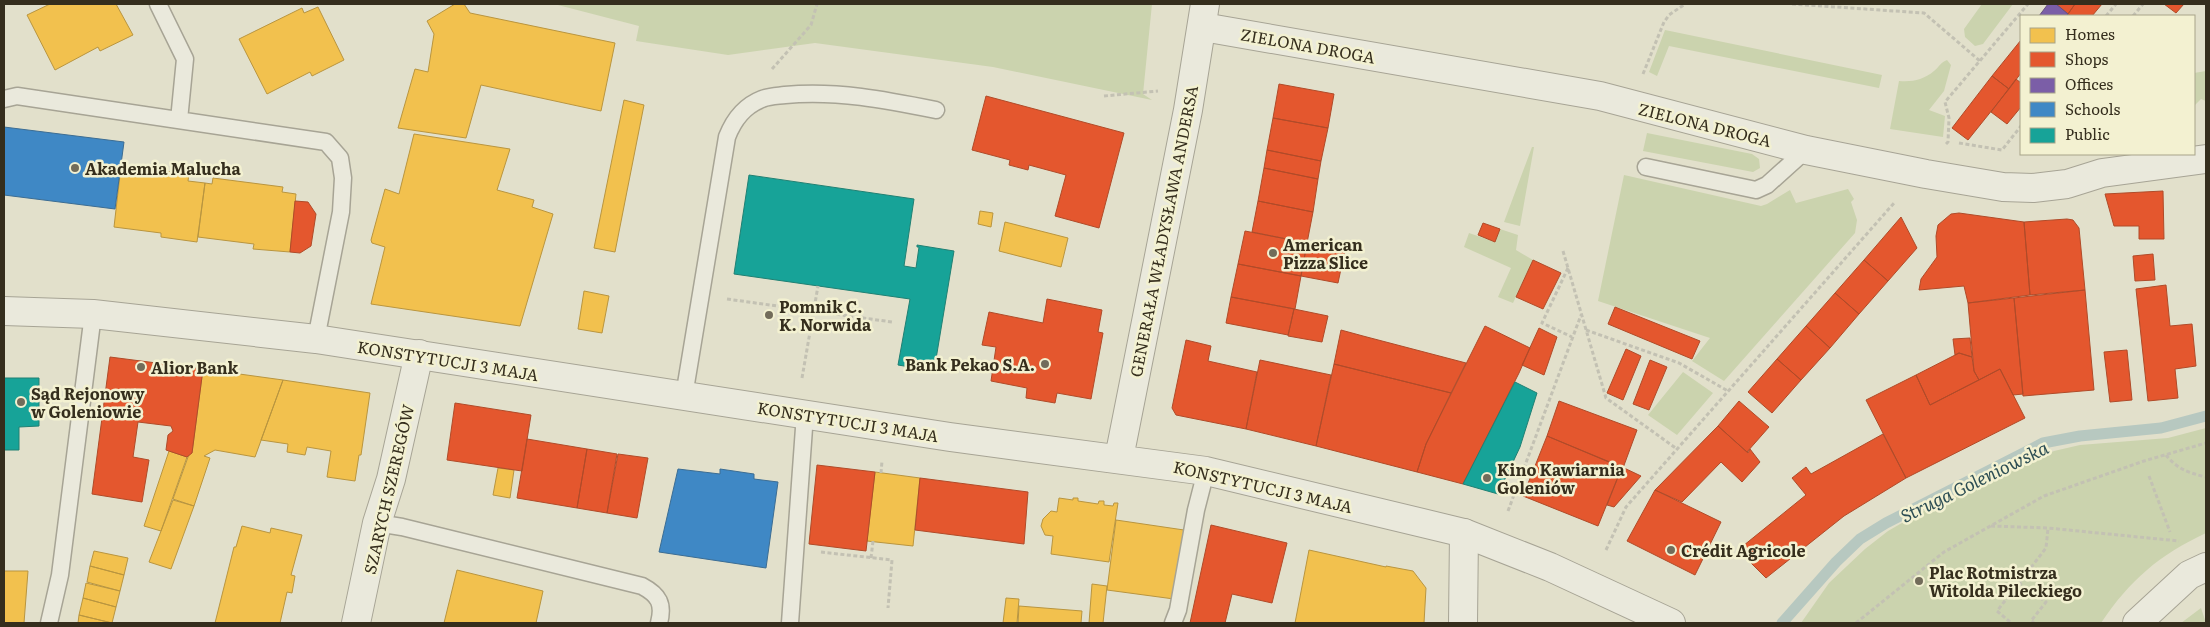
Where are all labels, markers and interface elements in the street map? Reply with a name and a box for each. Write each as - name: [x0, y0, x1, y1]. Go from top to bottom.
- legend: [2020, 15, 2195, 155]
- street label: ZIELONA DROGA: [1239, 21, 1377, 69]
- text: Homes: [2065, 22, 2115, 45]
- text: Shops: [2065, 47, 2108, 70]
- text: Offices: [2065, 72, 2113, 95]
- street label: GENERAŁA WŁADYSŁAWA ANDERSA: [1123, 83, 1203, 379]
- street label: ZIELONA DROGA: [1636, 96, 1774, 152]
- text: Schools: [2065, 97, 2121, 120]
- text: Public: [2065, 122, 2110, 145]
- place label: Akademia Malucha: [85, 156, 241, 180]
- marker: Akademia Malucha: [69, 162, 81, 174]
- place label: American Pizza Slice: [1283, 232, 1368, 274]
- marker: American Pizza Slice: [1267, 247, 1279, 259]
- place label: Pomnik C. K. Norwida: [779, 294, 872, 336]
- marker: Pomnik C. K. Norwida: [763, 309, 775, 321]
- street label: KONSTYTUCJI 3 MAJA: [356, 334, 541, 386]
- place label: Bank Pekao S.A.: [905, 352, 1035, 376]
- place label: Alior Bank: [151, 355, 239, 379]
- marker: Bank Pekao S.A.: [1039, 358, 1051, 370]
- marker: Alior Bank: [135, 361, 147, 373]
- place label: Sąd Rejonowy w Goleniowie: [31, 381, 145, 423]
- street label: KONSTYTUCJI 3 MAJA: [756, 395, 941, 447]
- marker: Sąd Rejonowy w Goleniowie: [15, 396, 27, 408]
- street label: SZARYCH SZEREGÓW: [357, 401, 419, 576]
- water label: Struga Goleniowska: [1895, 433, 2053, 529]
- street label: KONSTYTUCJI 3 MAJA: [1171, 454, 1355, 518]
- place label: Kino Kawiarnia Goleniów: [1497, 457, 1625, 499]
- marker: Kino Kawiarnia Goleniów: [1481, 472, 1493, 484]
- place label: Crédit Agricole: [1681, 538, 1806, 562]
- marker: Crédit Agricole: [1665, 544, 1677, 556]
- place label: Plac Rotmistrza Witolda Pileckiego: [1929, 560, 2082, 602]
- marker: Plac Rotmistrza Witolda Pileckiego: [1913, 575, 1925, 587]

